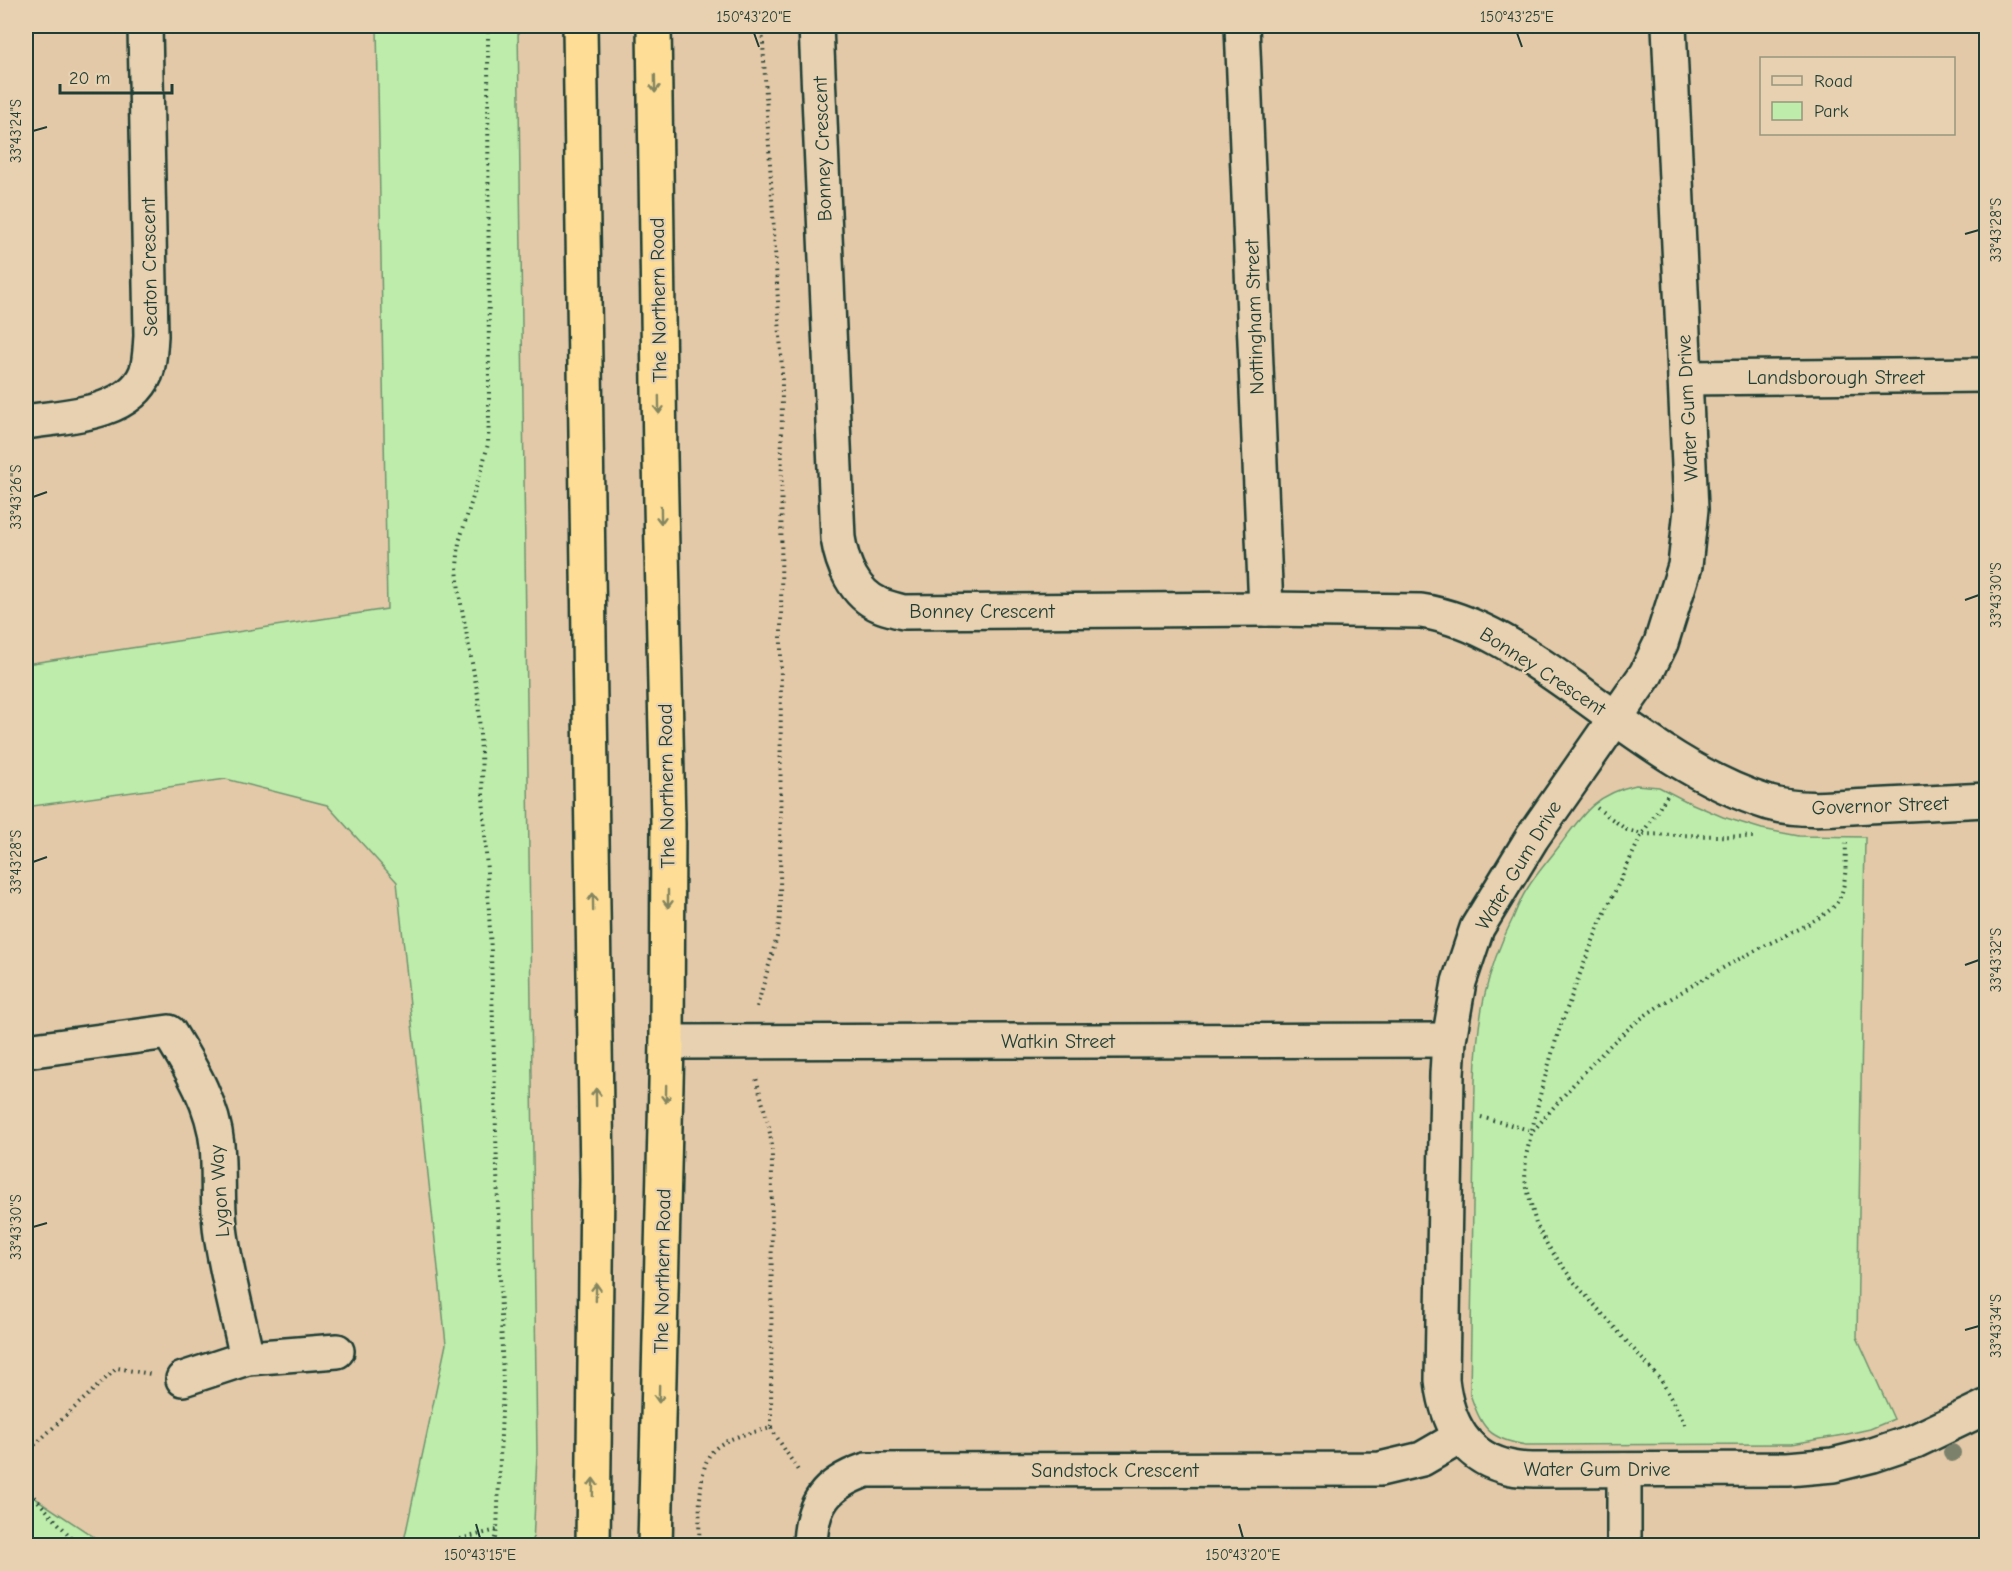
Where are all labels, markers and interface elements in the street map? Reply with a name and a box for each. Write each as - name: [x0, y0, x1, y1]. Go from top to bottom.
- text: 150°43'20"E: [717, 8, 791, 26]
- text: 150°43'25"E: [1480, 8, 1554, 26]
- scale bar: [60, 57, 172, 95]
- legend: [1760, 57, 1955, 135]
- text: 20 m: [69, 68, 110, 89]
- text: Road: [1814, 71, 1853, 92]
- one-way arrow: [649, 73, 661, 93]
- street label: Bonney Crescent: [808, 75, 837, 222]
- text: 33°43'24"S: [7, 99, 25, 163]
- text: Park: [1814, 101, 1849, 122]
- street label: Seaton Crescent: [137, 196, 162, 337]
- text: 33°43'28"S: [1987, 198, 2005, 262]
- street label: The Northern Road: [646, 217, 671, 383]
- street label: Nottingham Street: [1240, 238, 1269, 395]
- street label: Water Gum Drive: [1672, 334, 1703, 482]
- street label: Landsborough Street: [1747, 366, 1926, 389]
- one-way arrow: [653, 394, 665, 414]
- text: 33°43'26"S: [7, 464, 25, 530]
- one-way arrow: [655, 505, 667, 525]
- text: 33°43'30"S: [1987, 562, 2005, 628]
- street label: Bonney Crescent: [909, 600, 1056, 623]
- street label: Bonney Crescent: [1476, 622, 1611, 721]
- street label: The Northern Road: [654, 703, 679, 869]
- street label: Governor Street: [1811, 792, 1950, 819]
- street label: Water Gum Drive: [1471, 796, 1566, 934]
- text: 33°43'28"S: [7, 830, 25, 894]
- one-way arrow: [662, 889, 674, 909]
- one-way arrow: [587, 893, 599, 913]
- text: 33°43'32"S: [1987, 928, 2005, 992]
- street label: Watkin Street: [1001, 1030, 1116, 1053]
- one-way arrow: [660, 1084, 672, 1104]
- one-way arrow: [590, 1088, 602, 1108]
- street label: Lygon Way: [205, 1144, 234, 1238]
- street label: The Northern Road: [650, 1188, 675, 1354]
- text: 33°43'30"S: [7, 1194, 25, 1260]
- one-way arrow: [590, 1283, 602, 1303]
- text: 33°43'34"S: [1987, 1294, 2005, 1358]
- one-way arrow: [653, 1384, 664, 1404]
- street label: Water Gum Drive: [1524, 1458, 1670, 1481]
- street label: Sandstock Crescent: [1031, 1459, 1200, 1482]
- one-way arrow: [588, 1478, 599, 1498]
- text: 150°43'15"E: [444, 1546, 516, 1564]
- text: 150°43'20"E: [1206, 1546, 1280, 1564]

